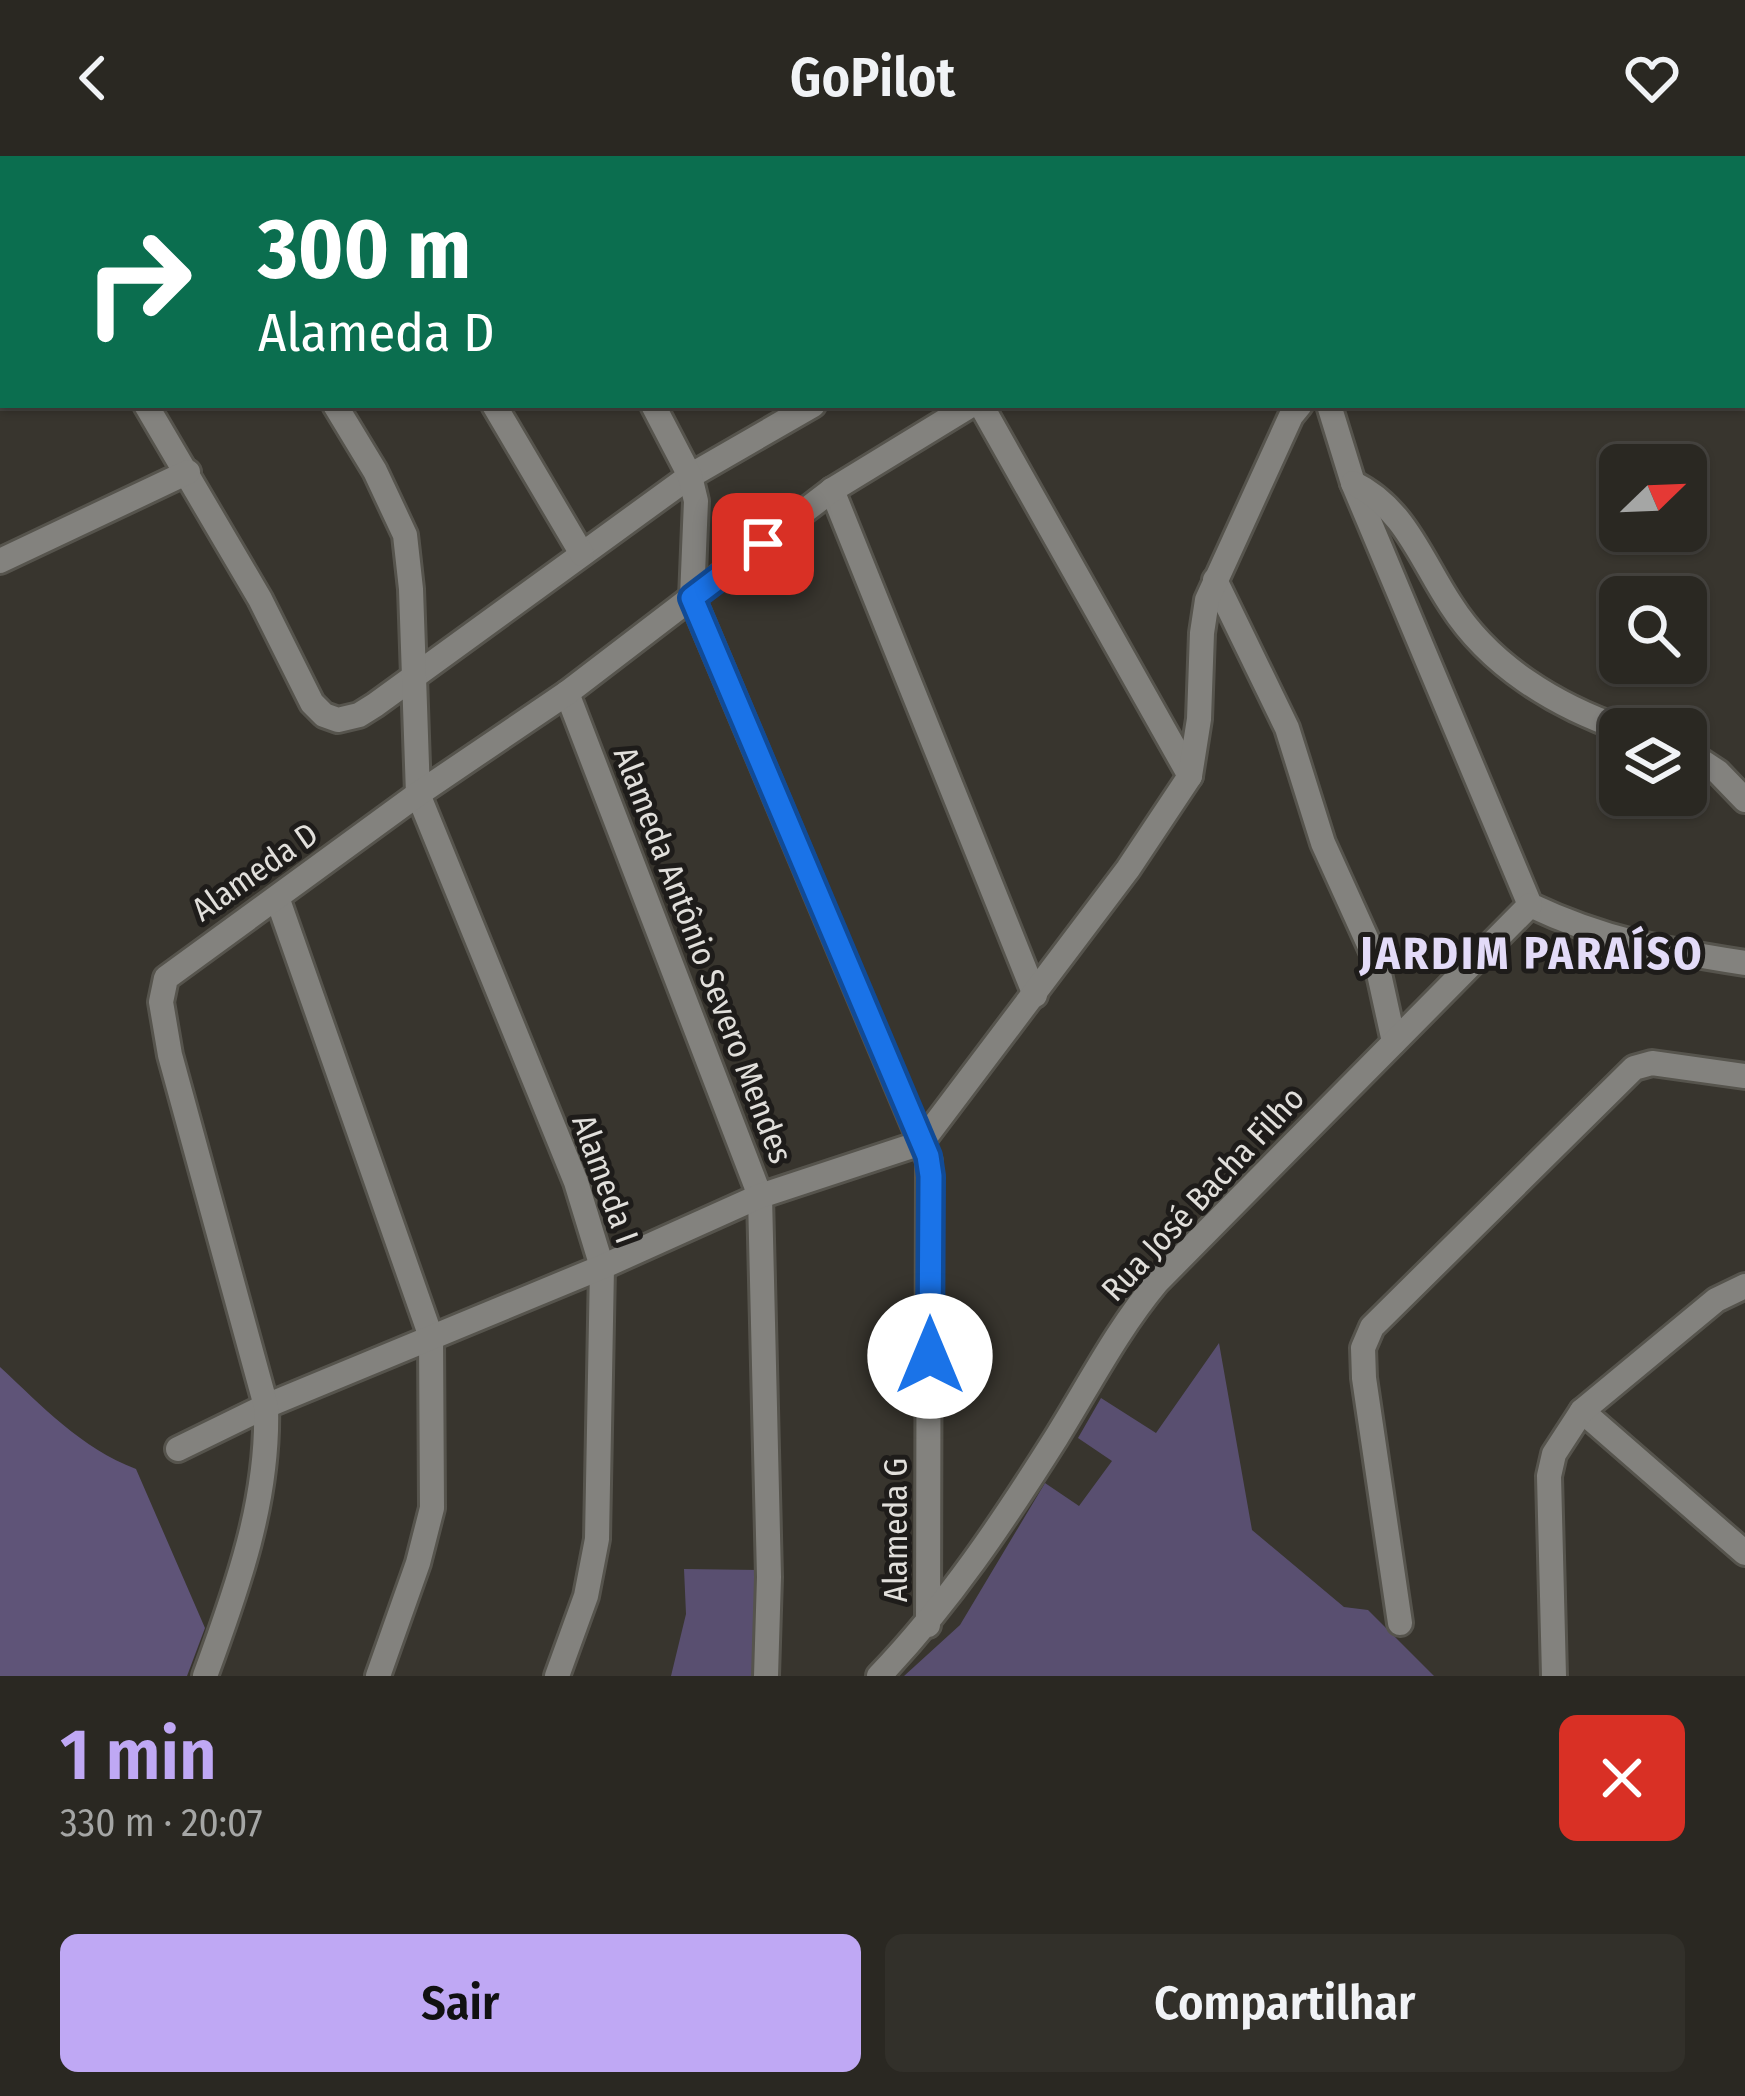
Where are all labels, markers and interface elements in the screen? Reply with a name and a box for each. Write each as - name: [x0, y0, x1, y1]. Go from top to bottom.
- icon: back: [60, 45, 126, 111]
- icon: heart: [1619, 45, 1685, 111]
- text: GoPilot: [790, 46, 955, 110]
- text: 300 m: [258, 199, 471, 300]
- icon: right: [60, 204, 216, 360]
- text: Alameda D: [258, 301, 495, 365]
- north arrow: [1599, 444, 1707, 552]
- map controls: [1599, 444, 1707, 816]
- pin: [712, 493, 814, 595]
- icon: arrive: [730, 511, 796, 577]
- button: search: [1599, 576, 1707, 684]
- button: layers: [1599, 708, 1707, 816]
- street label: Alameda Antônio Severo Mendes: [605, 741, 801, 1169]
- street label: Alameda D: [184, 814, 326, 930]
- district label: JARDIM PARAÍSO: [1358, 925, 1705, 981]
- street label: Rua José Bacha Filho: [1093, 1079, 1313, 1309]
- street label: Alameda I: [563, 1109, 647, 1249]
- position arrow: [867, 1293, 993, 1419]
- street label: Alameda G: [876, 1458, 916, 1602]
- text: 1 min: [60, 1712, 217, 1798]
- button: close: [1559, 1715, 1685, 1841]
- text: 330 m · 20:07: [60, 1800, 262, 1846]
- button: Sair: [60, 1934, 861, 2072]
- button: Compartilhar: [885, 1934, 1685, 2072]

